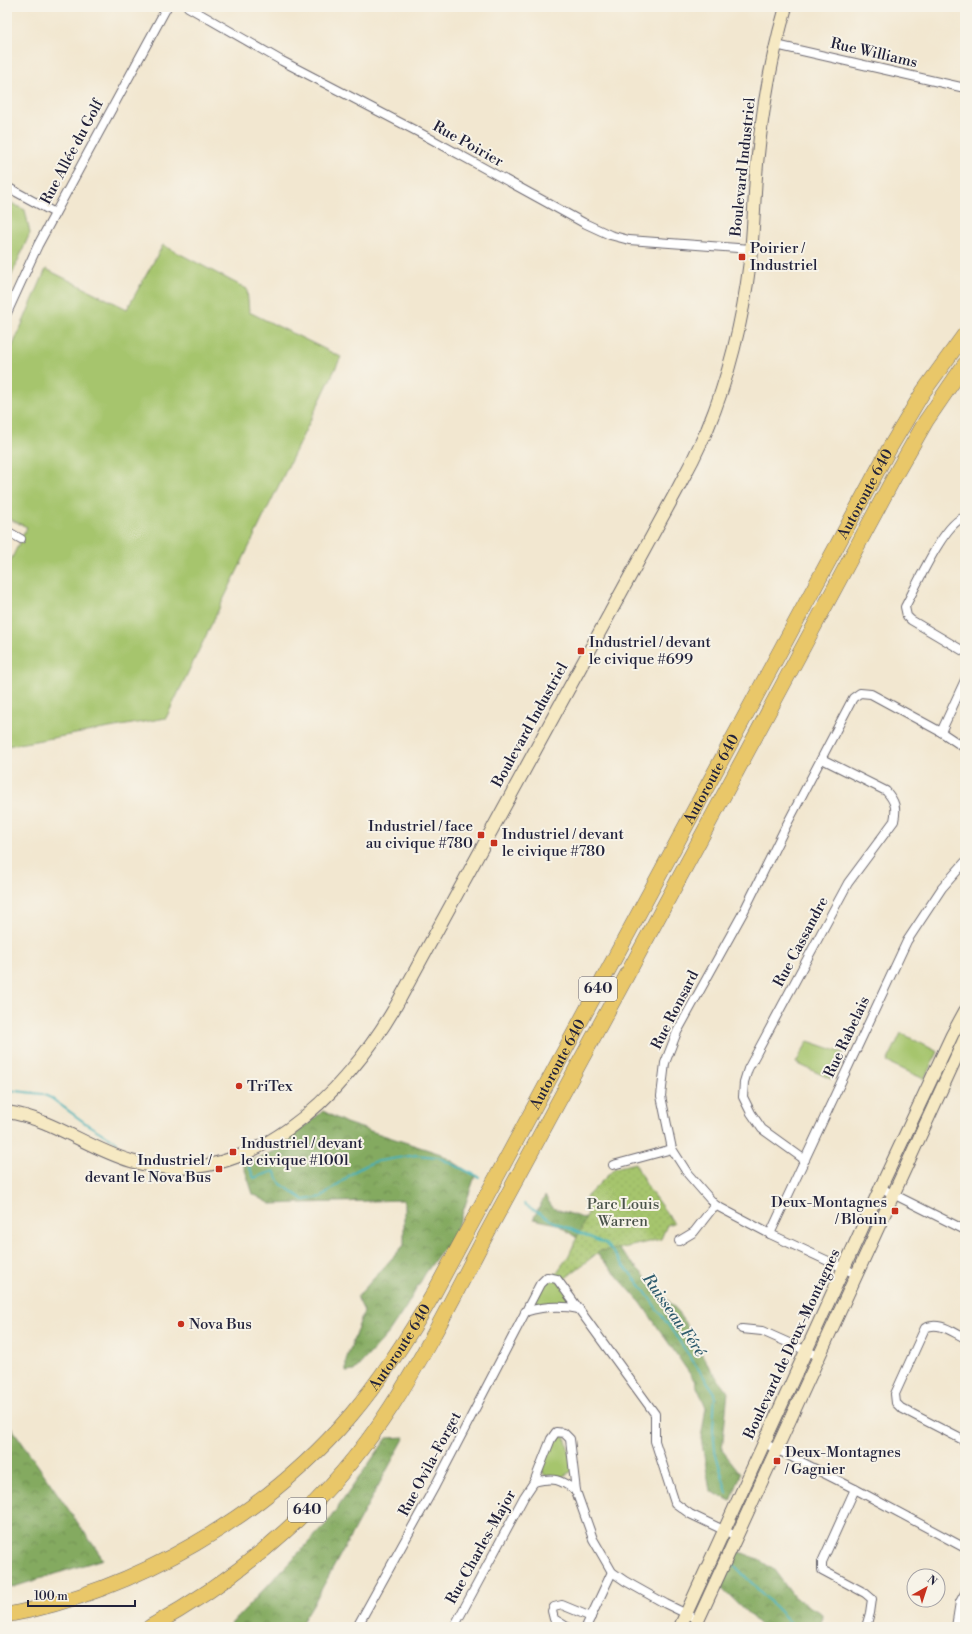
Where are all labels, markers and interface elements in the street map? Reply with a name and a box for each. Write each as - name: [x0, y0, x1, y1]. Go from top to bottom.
- street label: Rue Williams: [829, 34, 919, 72]
- street label: Rue Allée du Golf: [36, 96, 108, 208]
- street label: Boulevard Industriel: [726, 96, 760, 239]
- street label: Rue Poirier: [429, 117, 507, 171]
- place label: Poirier / Industriel: [750, 239, 818, 275]
- marker: Poirier / Industriel: [737, 252, 747, 262]
- street label: Autoroute 640: [832, 445, 897, 543]
- place label: Industriel / devant le civique #699: [589, 633, 711, 669]
- marker: Industriel / devant le civique #699: [576, 646, 586, 656]
- street label: Boulevard Industriel: [487, 659, 572, 792]
- street label: Autoroute 640: [679, 730, 743, 828]
- place label: Industriel / face au civique #780: [366, 817, 473, 853]
- place label: Industriel / devant le civique #780: [502, 825, 624, 861]
- marker: Industriel / face au civique #780: [476, 830, 486, 840]
- marker: Industriel / devant le civique #780: [489, 838, 499, 848]
- street label: Rue Cassandre: [769, 894, 833, 990]
- street label: Rue Ronsard: [647, 967, 703, 1053]
- road number: 640: [579, 977, 617, 1001]
- street label: Rue Rabelais: [820, 993, 874, 1081]
- street label: Autoroute 640: [525, 1016, 589, 1113]
- place label: TriTex: [247, 1077, 293, 1096]
- marker: TriTex: [234, 1081, 244, 1091]
- place label: Industriel / devant le civique #1001: [241, 1134, 363, 1170]
- marker: Industriel / devant le civique #1001: [228, 1147, 238, 1157]
- place label: Industriel / devant le Nova Bus: [85, 1151, 212, 1187]
- marker: Industriel / devant le Nova Bus: [214, 1164, 224, 1174]
- place label: Deux-Montagnes / Blouin: [771, 1193, 887, 1229]
- park label: Parc Louis Warren: [587, 1195, 659, 1231]
- marker: Deux-Montagnes / Blouin: [890, 1206, 900, 1216]
- street label: Boulevard de Deux-Montagnes: [739, 1246, 844, 1443]
- water label: Ruisseau Féré: [637, 1269, 711, 1362]
- street label: Autoroute 640: [364, 1300, 435, 1395]
- place label: Nova Bus: [189, 1315, 252, 1334]
- marker: Nova Bus: [176, 1319, 186, 1329]
- street label: Rue Ovila-Forget: [394, 1408, 466, 1520]
- place label: Deux-Montagnes / Gagnier: [784, 1443, 901, 1479]
- marker: Deux-Montagnes / Gagnier: [772, 1456, 782, 1466]
- street label: Rue Charles-Major: [442, 1486, 521, 1607]
- road number: 640: [288, 1498, 326, 1522]
- north arrow: [906, 1568, 946, 1608]
- text: N: [924, 1573, 940, 1589]
- scale bar: [28, 1582, 135, 1608]
- text: 100 m: [34, 1589, 68, 1604]

